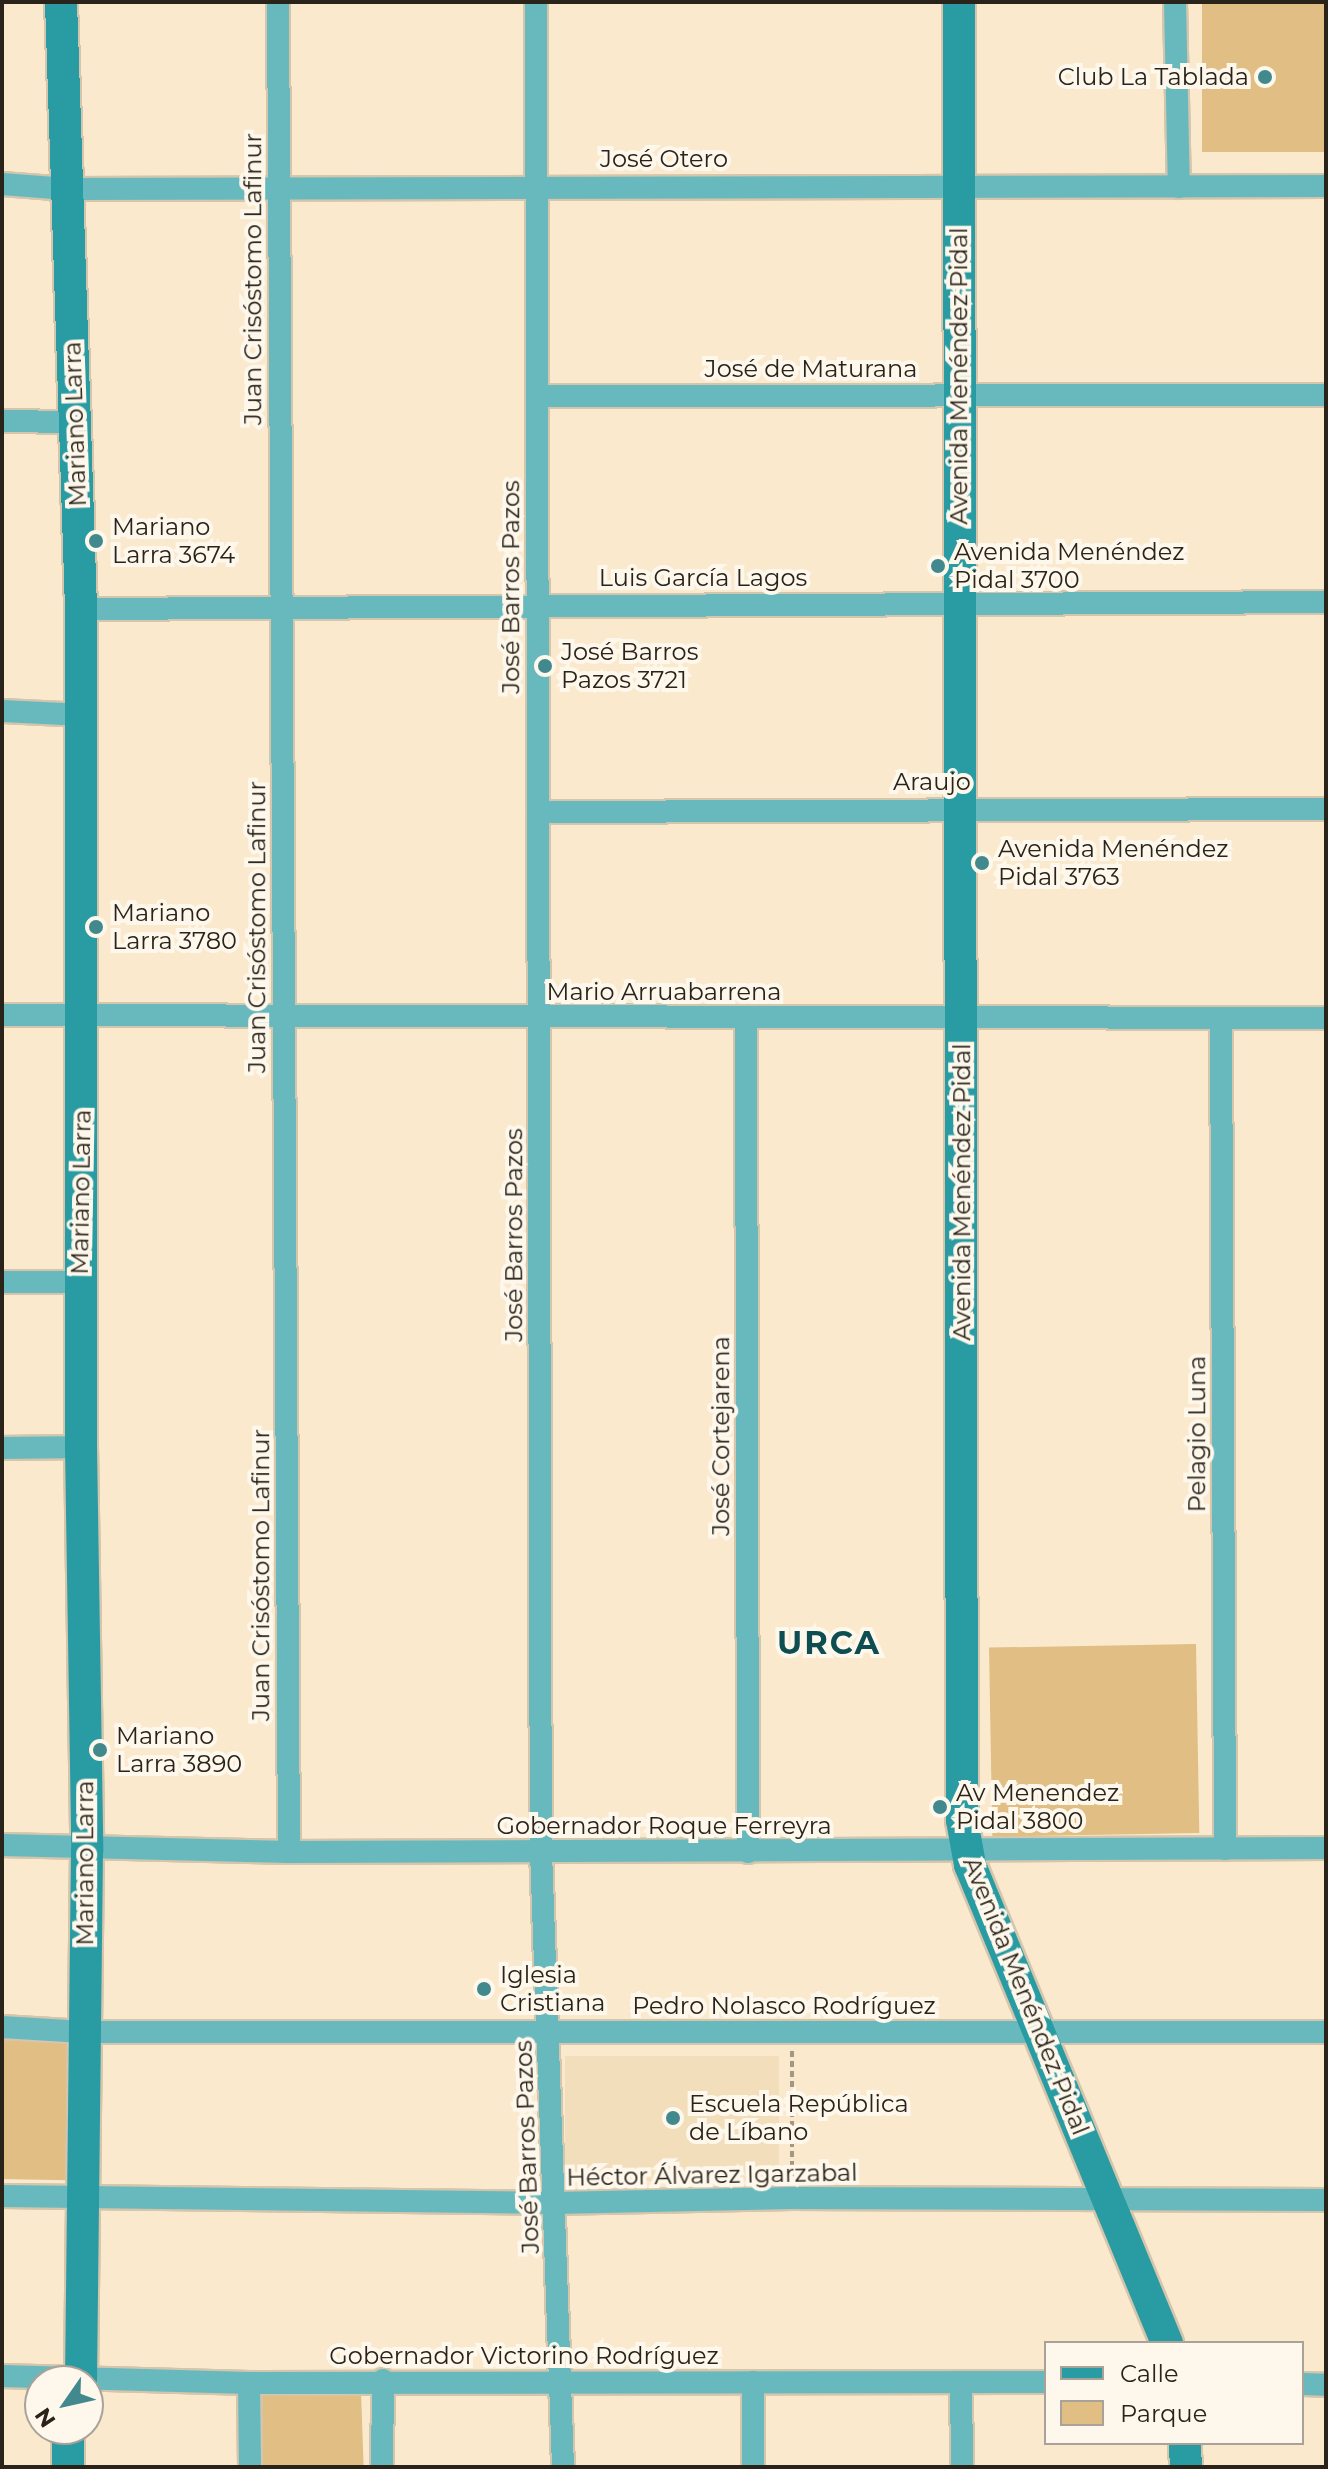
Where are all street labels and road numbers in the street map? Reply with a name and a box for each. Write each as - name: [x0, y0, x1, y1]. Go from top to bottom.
- street label: Juan Crisóstomo Lafinur: [239, 133, 267, 425]
- street label: José Otero: [600, 145, 728, 173]
- street label: Avenida Menéndez Pidal: [945, 227, 973, 525]
- street label: Mariano Larra: [58, 341, 92, 507]
- street label: José de Maturana: [705, 355, 917, 383]
- street label: José Barros Pazos: [497, 480, 525, 694]
- street label: Luis García Lagos: [599, 564, 807, 592]
- street label: Araujo: [893, 768, 971, 796]
- street label: Juan Crisóstomo Lafinur: [243, 781, 271, 1073]
- street label: Mario Arruabarrena: [547, 978, 781, 1006]
- street label: Avenida Menéndez Pidal: [948, 1043, 976, 1341]
- street label: Mariano Larra: [65, 1109, 97, 1275]
- street label: José Barros Pazos: [500, 1128, 528, 1342]
- street label: José Cortejarena: [707, 1336, 735, 1536]
- street label: Pelagio Luna: [1183, 1356, 1211, 1512]
- street label: Juan Crisóstomo Lafinur: [247, 1429, 275, 1721]
- street label: Mariano Larra: [71, 1780, 99, 1946]
- street label: Gobernador Roque Ferreyra: [496, 1812, 832, 1840]
- street label: Avenida Menéndez Pidal: [957, 1853, 1095, 2139]
- street label: Pedro Nolasco Rodríguez: [632, 1992, 936, 2020]
- street label: José Barros Pazos: [509, 2040, 545, 2254]
- street label: Héctor Álvarez Igarzabal: [566, 2158, 858, 2192]
- street label: Gobernador Victorino Rodríguez: [329, 2342, 719, 2370]

